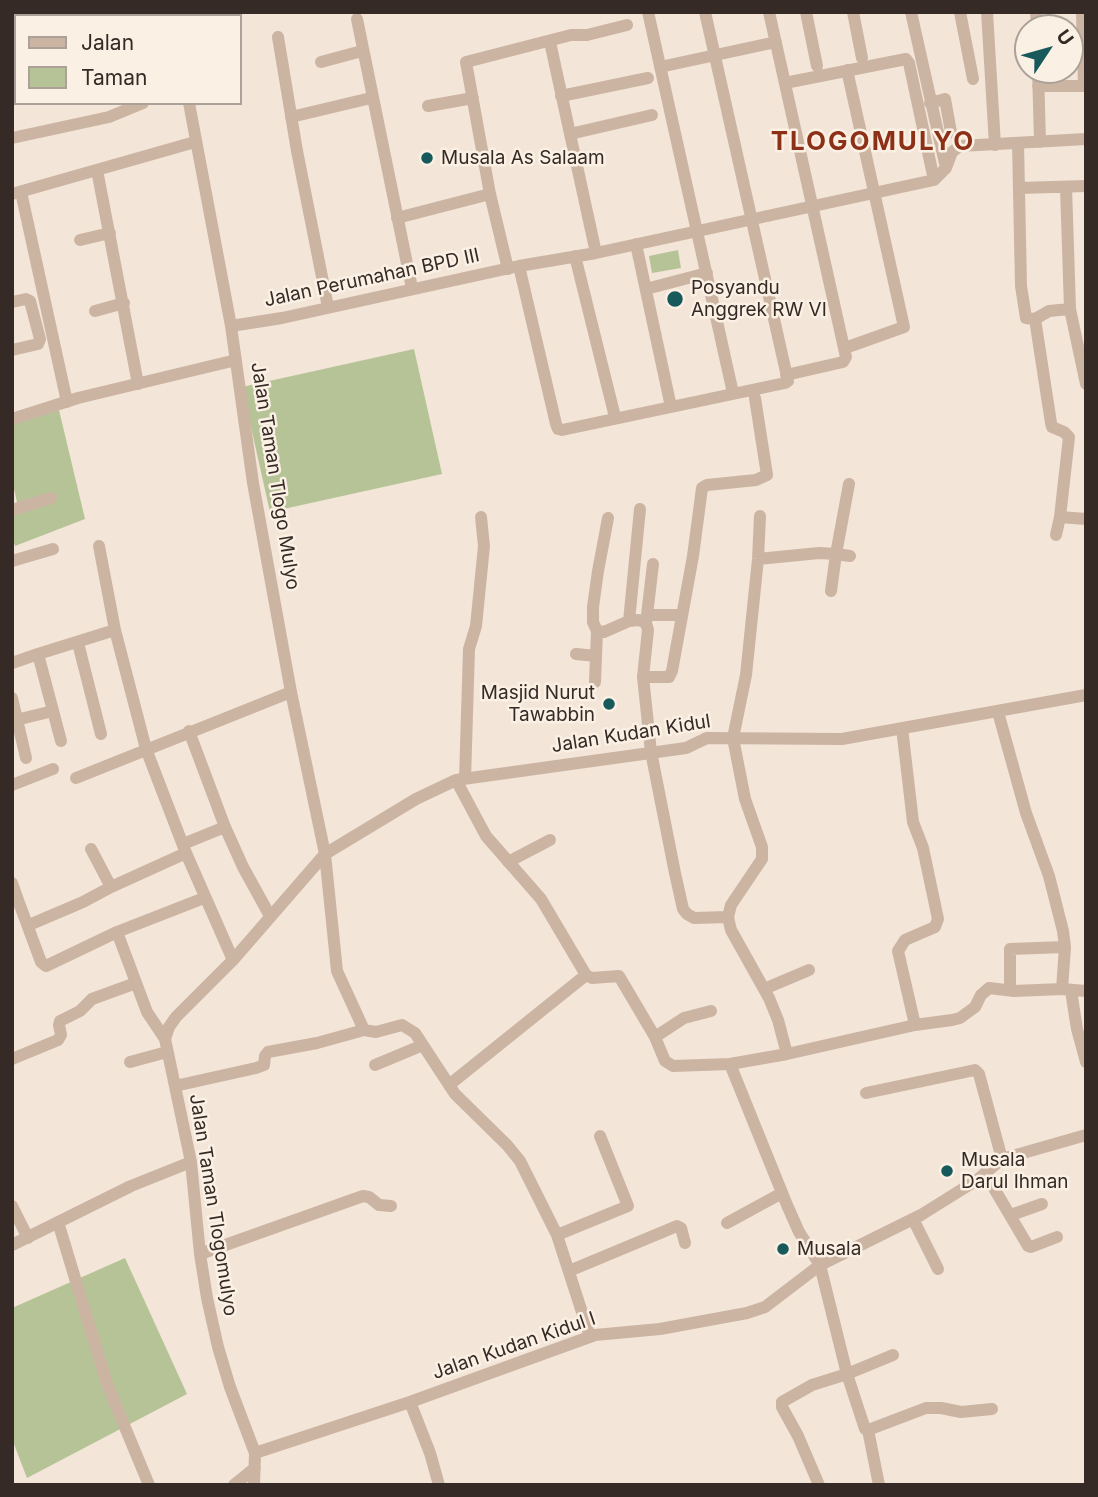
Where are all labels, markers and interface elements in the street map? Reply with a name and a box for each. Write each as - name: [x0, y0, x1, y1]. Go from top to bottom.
- legend: [14, 14, 242, 105]
- north arrow: [1014, 14, 1084, 84]
- text: U: [1051, 25, 1078, 50]
- text: Jalan: [81, 30, 134, 55]
- text: Taman: [81, 65, 147, 90]
- district label: TLOGOMULYO: [772, 126, 974, 158]
- place label: Musala As Salaam: [441, 147, 605, 169]
- marker: Musala As Salaam: [419, 150, 435, 166]
- street label: Jalan Perumahan BPD III: [262, 244, 482, 312]
- place label: Posyandu Anggrek RW VI: [691, 277, 827, 321]
- marker: Posyandu Anggrek RW VI: [665, 289, 685, 309]
- street label: Jalan Taman Tlogo Mulyo: [246, 361, 304, 591]
- place label: Masjid Nurut Tawabbin: [481, 682, 595, 726]
- marker: Masjid Nurut Tawabbin: [601, 696, 617, 712]
- street label: Jalan Kudan Kidul: [550, 710, 712, 758]
- street label: Jalan Taman Tlogomulyo: [184, 1092, 242, 1318]
- place label: Musala Darul Ihman: [961, 1149, 1069, 1193]
- marker: Musala Darul Ihman: [939, 1163, 955, 1179]
- place label: Musala: [797, 1238, 861, 1260]
- marker: Musala: [775, 1241, 791, 1257]
- street label: Jalan Kudan Kidul I: [429, 1307, 599, 1385]

